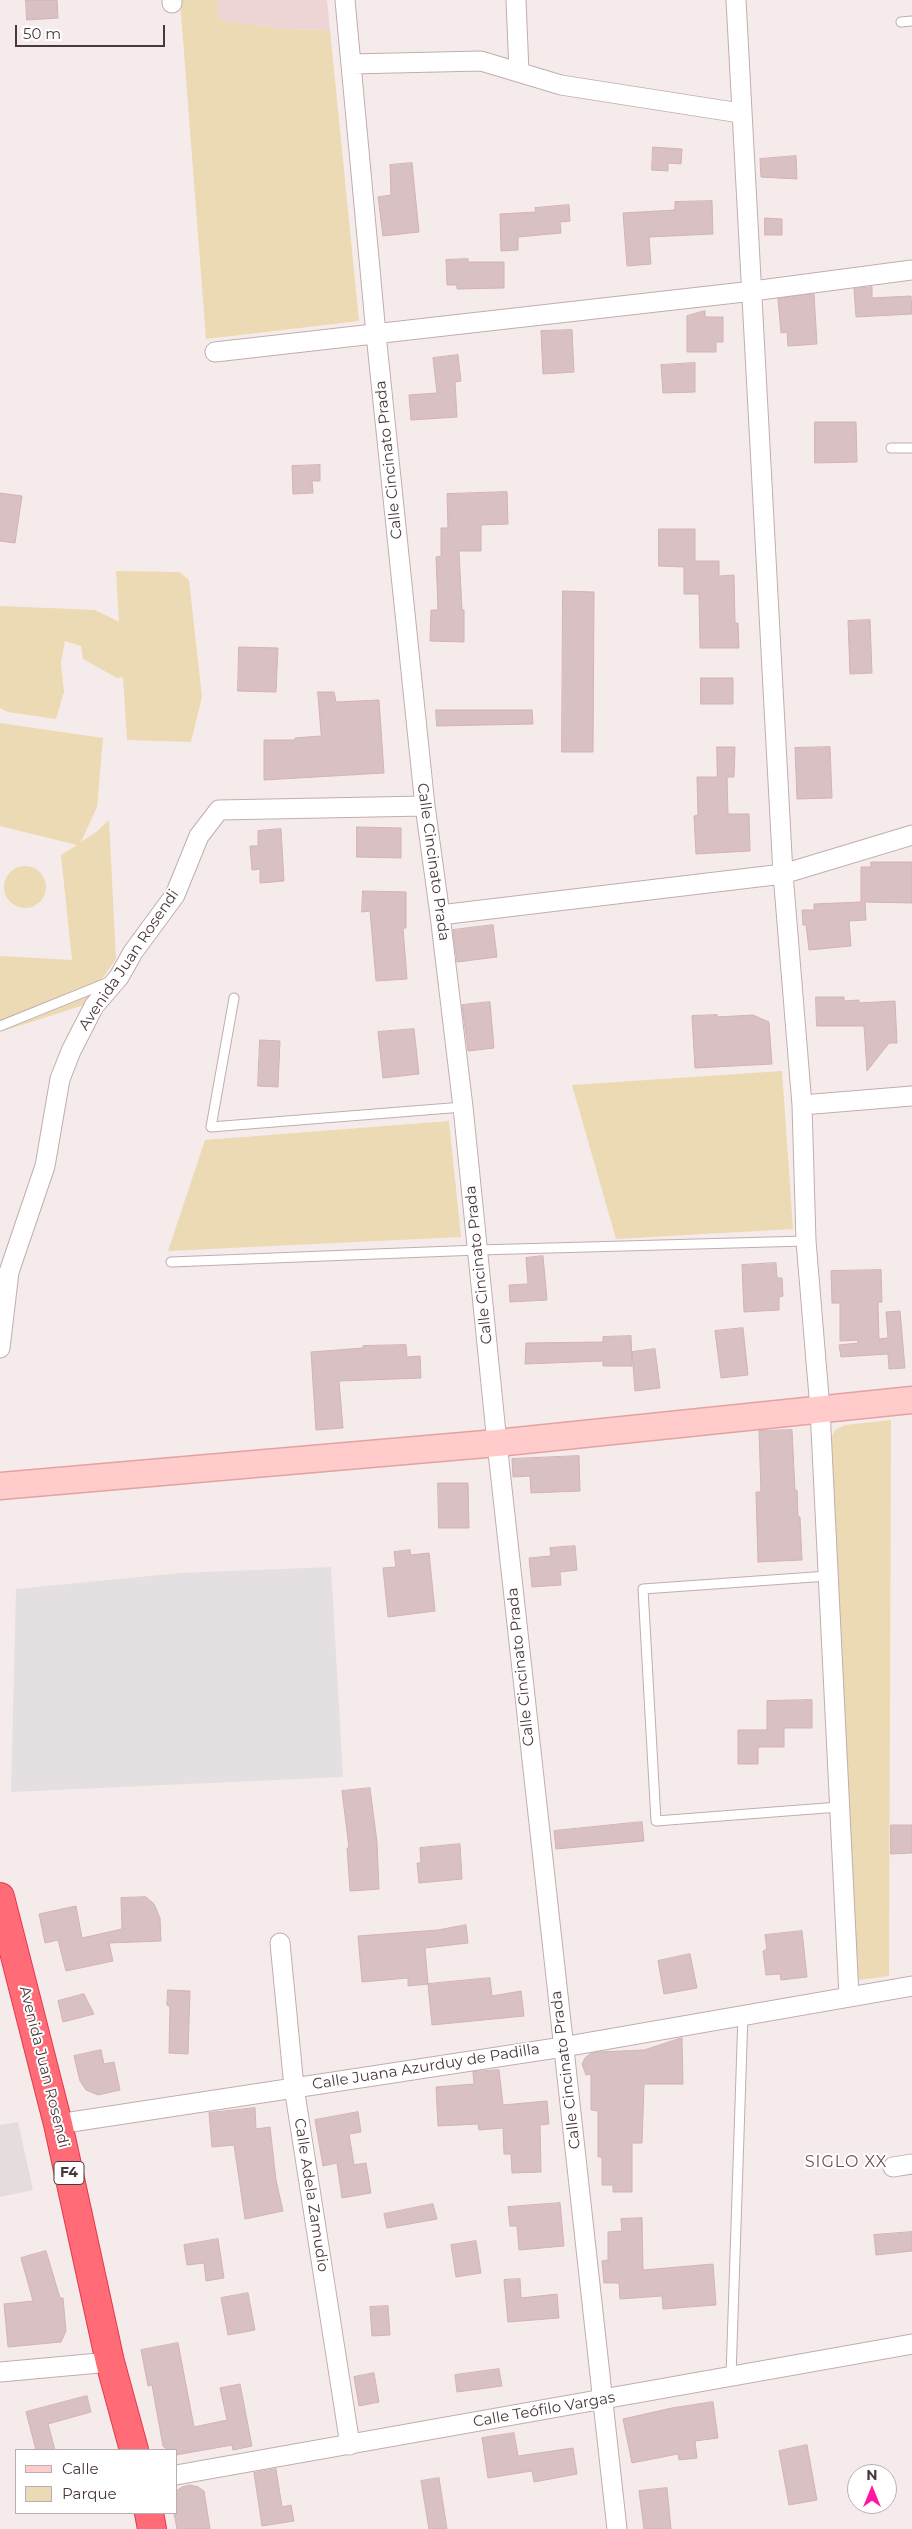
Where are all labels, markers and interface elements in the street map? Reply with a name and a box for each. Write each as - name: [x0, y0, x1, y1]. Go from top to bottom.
- scale bar: [18, 15, 168, 47]
- text: 50 m: [23, 24, 61, 43]
- street label: Calle Cincinato Prada: [372, 380, 406, 540]
- street label: Calle Cincinato Prada: [413, 782, 453, 942]
- street label: Avenida Juan Rosendi: [75, 886, 183, 1034]
- street label: Calle Cincinato Prada: [462, 1185, 496, 1345]
- street label: Calle Cincinato Prada: [504, 1587, 538, 1747]
- street label: Avenida Juan Rosendi: [15, 1984, 73, 2150]
- street label: Calle Cincinato Prada: [547, 1990, 585, 2150]
- street label: Calle Juana Azurduy de Padilla: [311, 2040, 541, 2094]
- street label: Calle Adela Zamudio: [290, 2117, 332, 2273]
- district label: SIGLO XX: [804, 2152, 888, 2172]
- road number: F4: [54, 2162, 84, 2184]
- street label: Calle Teófilo Vargas: [472, 2389, 616, 2431]
- legend: [15, 2449, 178, 2514]
- text: Calle: [62, 2459, 99, 2478]
- north arrow: [847, 2464, 897, 2514]
- text: N: [866, 2466, 878, 2484]
- text: Parque: [62, 2484, 117, 2503]

